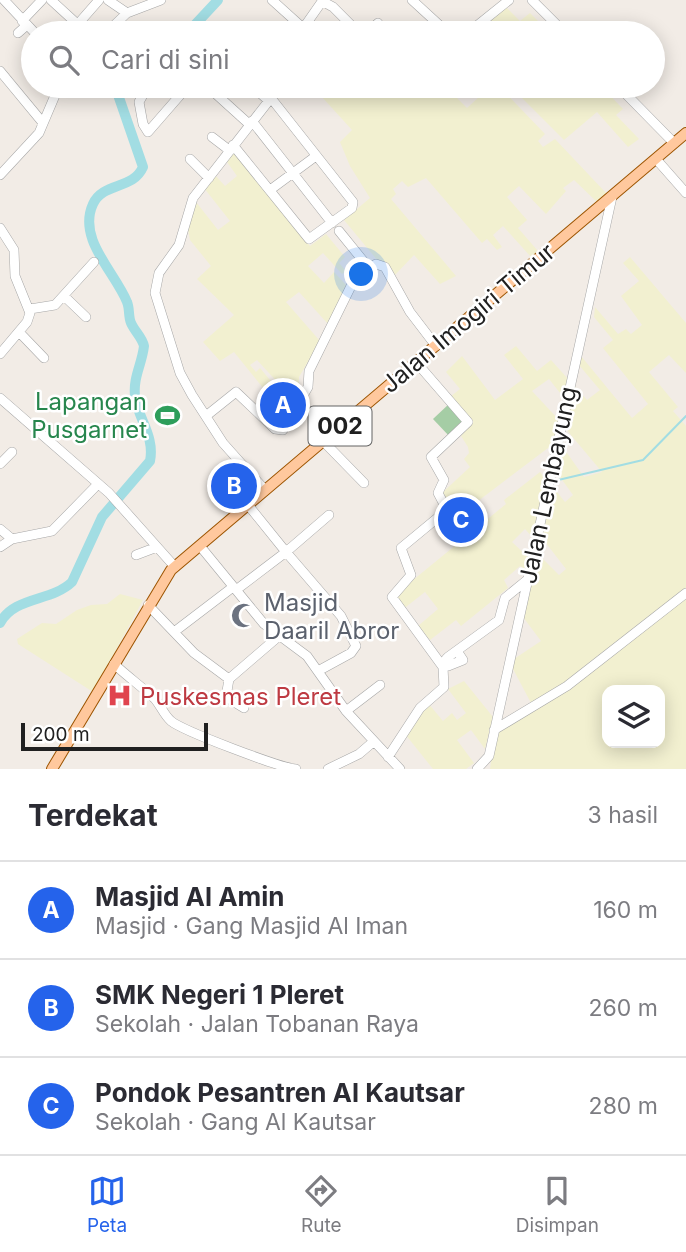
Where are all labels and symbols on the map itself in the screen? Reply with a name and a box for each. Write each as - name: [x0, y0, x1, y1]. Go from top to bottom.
- street label: Jalan Imogiri Timur: [375, 237, 561, 399]
- your location: [344, 257, 378, 291]
- pin: A: [260, 379, 306, 431]
- street label: Jalan Lembayung: [513, 384, 583, 586]
- place label: Lapangan Pusgarnet: [31, 387, 147, 444]
- sports icon: Lapangan Pusgarnet: [153, 401, 181, 429]
- road number: 002: [308, 406, 372, 446]
- pin: B: [211, 460, 257, 512]
- pin: C: [438, 494, 484, 546]
- place label: Masjid Daaril Abror: [264, 588, 399, 645]
- mosque icon: Masjid Daaril Abror: [230, 602, 258, 630]
- hospital icon: Puskesmas Pleret: [106, 682, 134, 710]
- place label: Puskesmas Pleret: [140, 682, 341, 711]
- scale bar: [21, 720, 208, 752]

